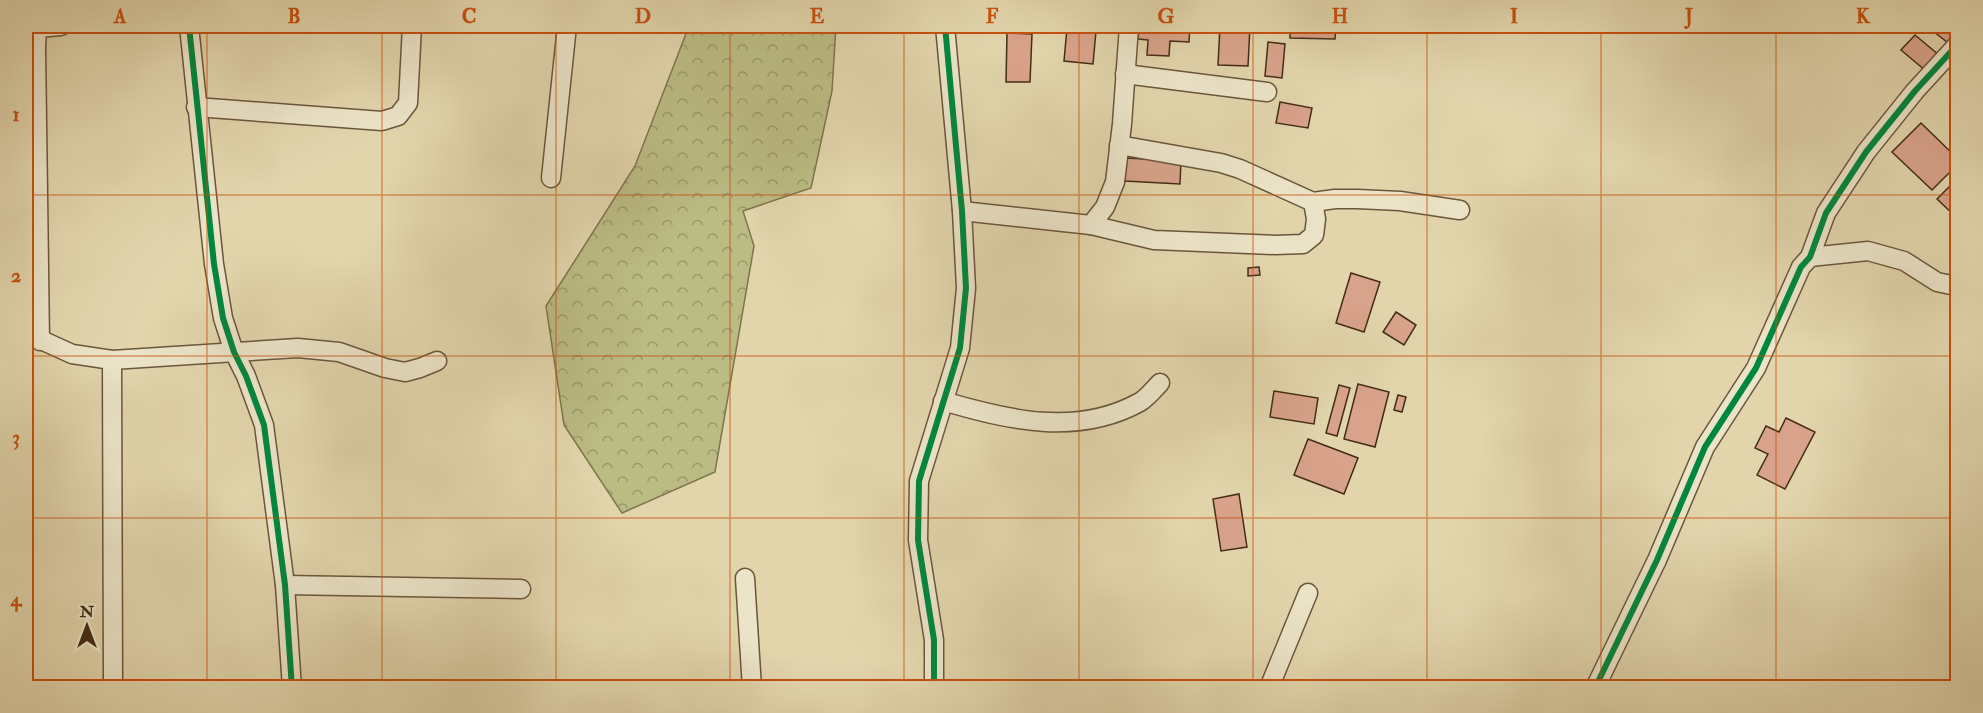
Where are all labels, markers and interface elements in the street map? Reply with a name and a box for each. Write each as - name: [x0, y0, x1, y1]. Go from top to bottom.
- text: A: [113, 4, 127, 29]
- text: B: [287, 4, 301, 29]
- text: C: [462, 4, 476, 29]
- text: D: [635, 4, 651, 29]
- text: E: [810, 4, 825, 29]
- text: F: [986, 4, 999, 29]
- text: G: [1158, 4, 1175, 29]
- text: H: [1332, 4, 1348, 29]
- text: I: [1510, 4, 1518, 29]
- text: J: [1684, 4, 1693, 29]
- text: K: [1856, 4, 1871, 29]
- text: 1: [12, 102, 20, 127]
- text: 2: [11, 263, 21, 288]
- text: 3: [12, 425, 20, 450]
- text: 4: [10, 587, 23, 612]
- north arrow: [57, 596, 117, 656]
- text: N: [79, 602, 95, 622]

